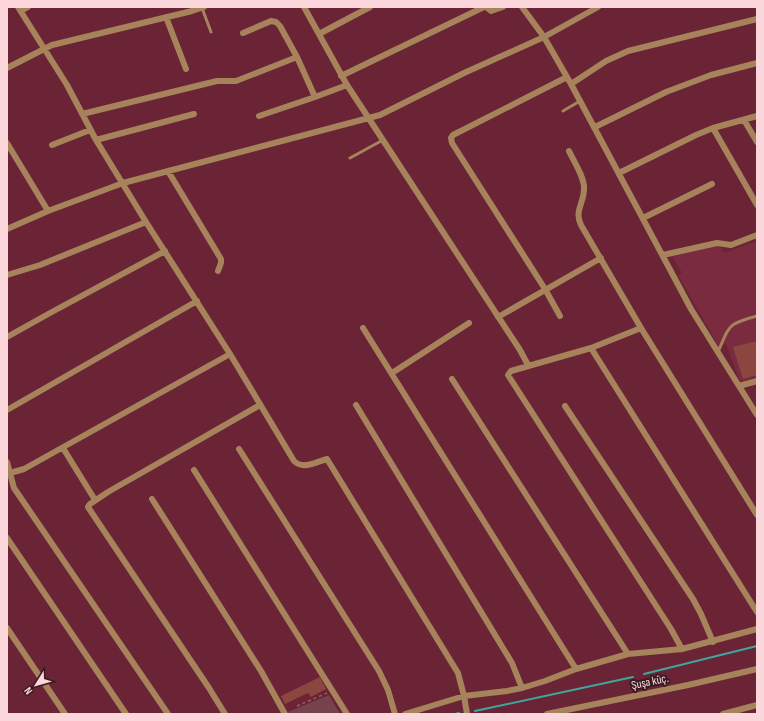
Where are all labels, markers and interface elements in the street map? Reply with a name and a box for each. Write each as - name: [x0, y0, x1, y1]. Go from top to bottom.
- north arrow: [16, 665, 56, 705]
- street label: Şuşa küç.: [630, 671, 670, 693]
- text: N: [21, 684, 35, 697]

